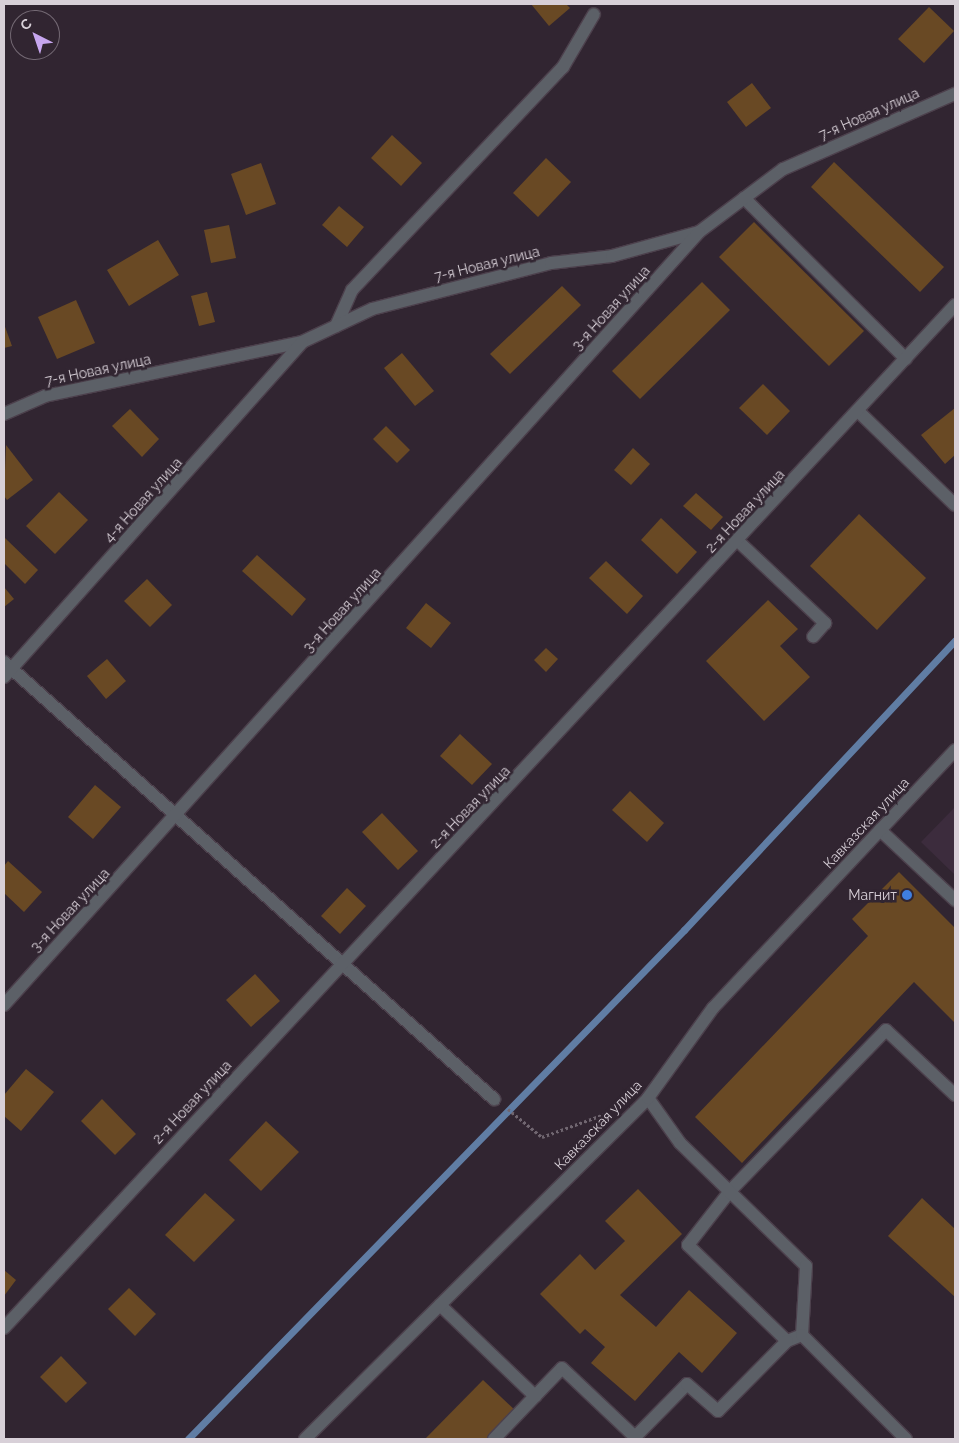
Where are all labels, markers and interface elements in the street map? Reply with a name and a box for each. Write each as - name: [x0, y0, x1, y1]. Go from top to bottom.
- north arrow: [10, 10, 60, 60]
- text: С: [17, 15, 35, 34]
- street label: 7-я Новая улица: [816, 84, 922, 144]
- street label: 7-я Новая улица: [433, 243, 541, 285]
- street label: 3-я Новая улица: [569, 262, 653, 354]
- street label: 7-я Новая улица: [43, 351, 153, 389]
- street label: 4-я Новая улица: [100, 454, 186, 546]
- street label: 2-я Новая улица: [702, 466, 788, 556]
- street label: 3-я Новая улица: [300, 564, 384, 656]
- street label: 2-я Новая улица: [426, 762, 514, 852]
- street label: Кавказская улица: [820, 774, 912, 872]
- street label: 3-я Новая улица: [27, 865, 113, 955]
- place label: Магнит: [848, 887, 897, 903]
- marker: Магнит: [901, 889, 913, 901]
- street label: 2-я Новая улица: [149, 1057, 235, 1147]
- street label: Кавказская улица: [551, 1077, 645, 1173]

